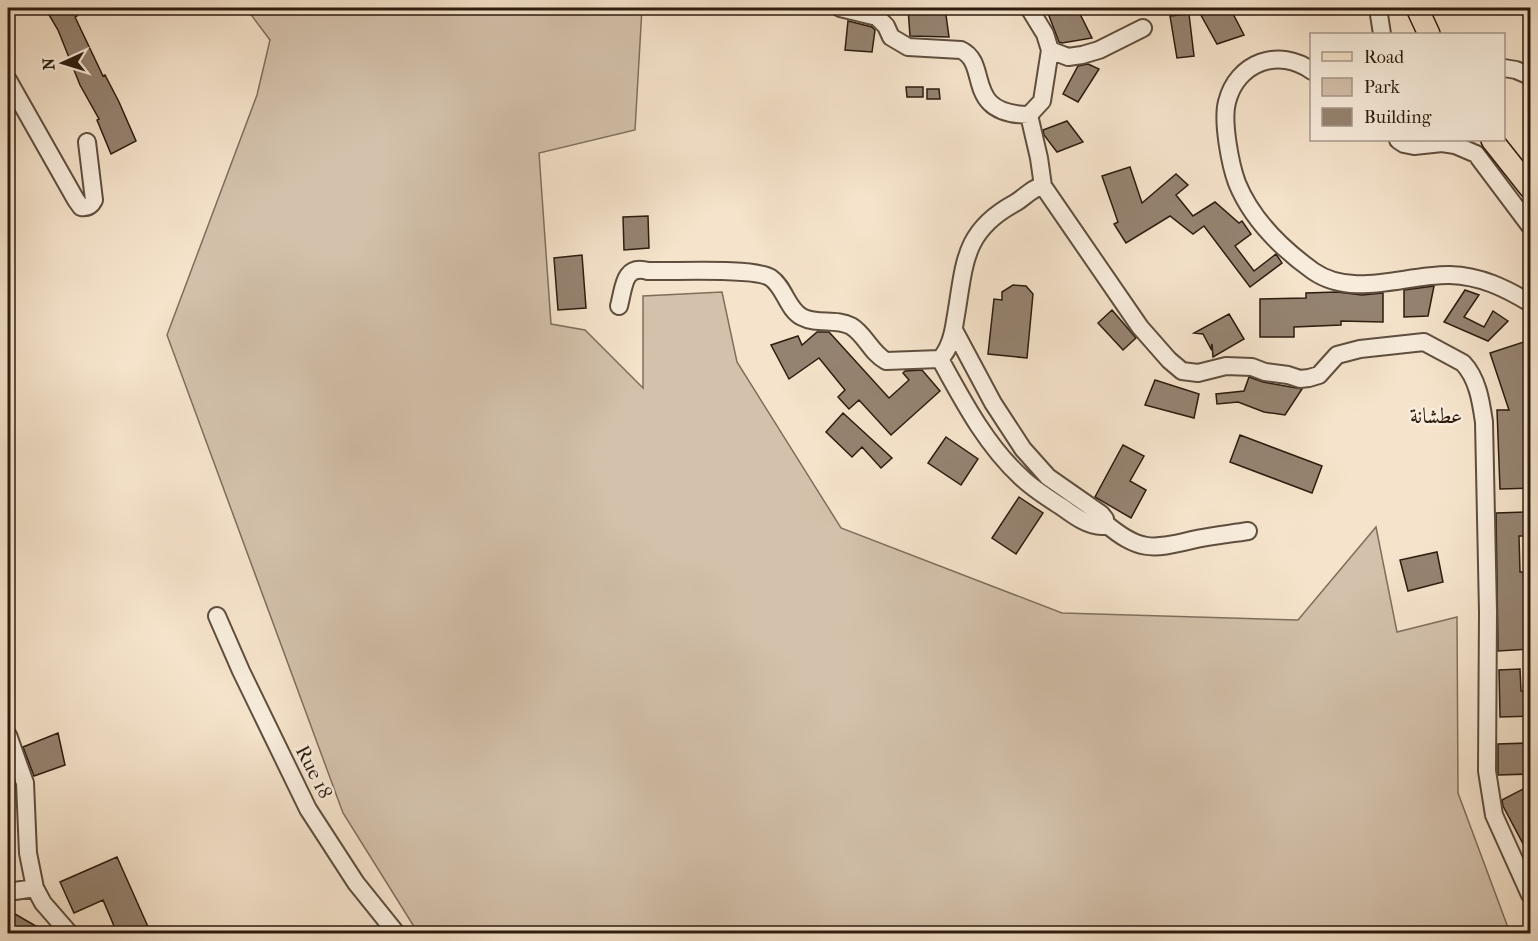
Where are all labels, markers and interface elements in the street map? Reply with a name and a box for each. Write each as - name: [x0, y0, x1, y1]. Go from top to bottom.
- north arrow: [33, 33, 93, 93]
- legend: [1310, 33, 1505, 141]
- text: Road: [1364, 47, 1404, 68]
- text: N: [39, 56, 58, 71]
- text: Park: [1364, 77, 1401, 98]
- text: Building: [1364, 107, 1432, 128]
- district label: عطشانة: [1410, 403, 1462, 429]
- street label: Rue 18: [291, 741, 337, 803]

